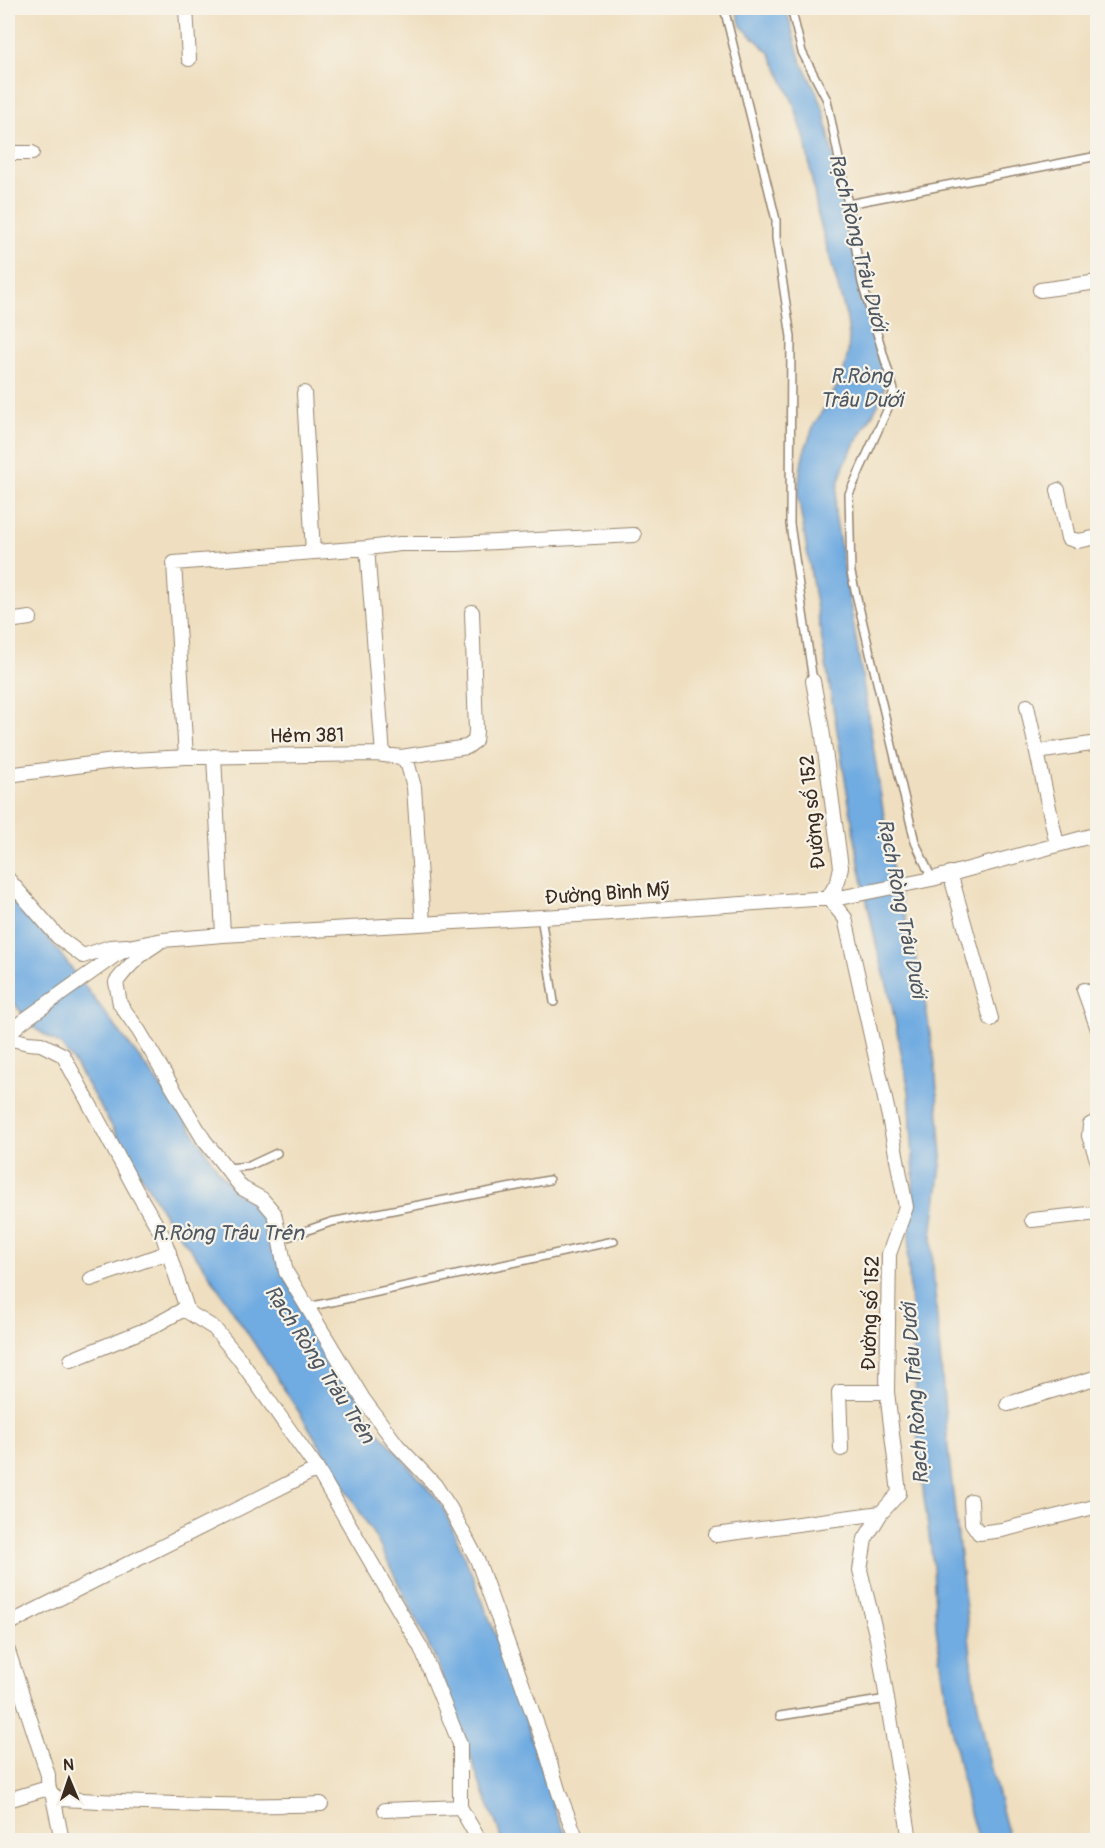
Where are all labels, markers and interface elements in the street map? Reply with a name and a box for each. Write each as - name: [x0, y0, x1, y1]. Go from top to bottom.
- water label: Rạch Ròng Trâu Dưới: [822, 151, 893, 337]
- water label: R.Ròng Trâu Dưới: [819, 363, 906, 414]
- street label: Hẻm 381: [270, 722, 344, 749]
- street label: Đường số 152: [794, 754, 831, 870]
- water label: Rạch Ròng Trâu Dưới: [871, 816, 933, 1003]
- street label: Đường Bình Mỹ: [544, 877, 671, 910]
- water label: R.Ròng Trâu Trên: [152, 1220, 305, 1247]
- street label: Đường số 152: [856, 1255, 885, 1371]
- water label: Rạch Ròng Trâu Trên: [258, 1280, 381, 1449]
- water label: Rạch Ròng Trâu Dưới: [895, 1299, 935, 1485]
- north arrow: [39, 1749, 99, 1809]
- text: N: [63, 1755, 74, 1775]

